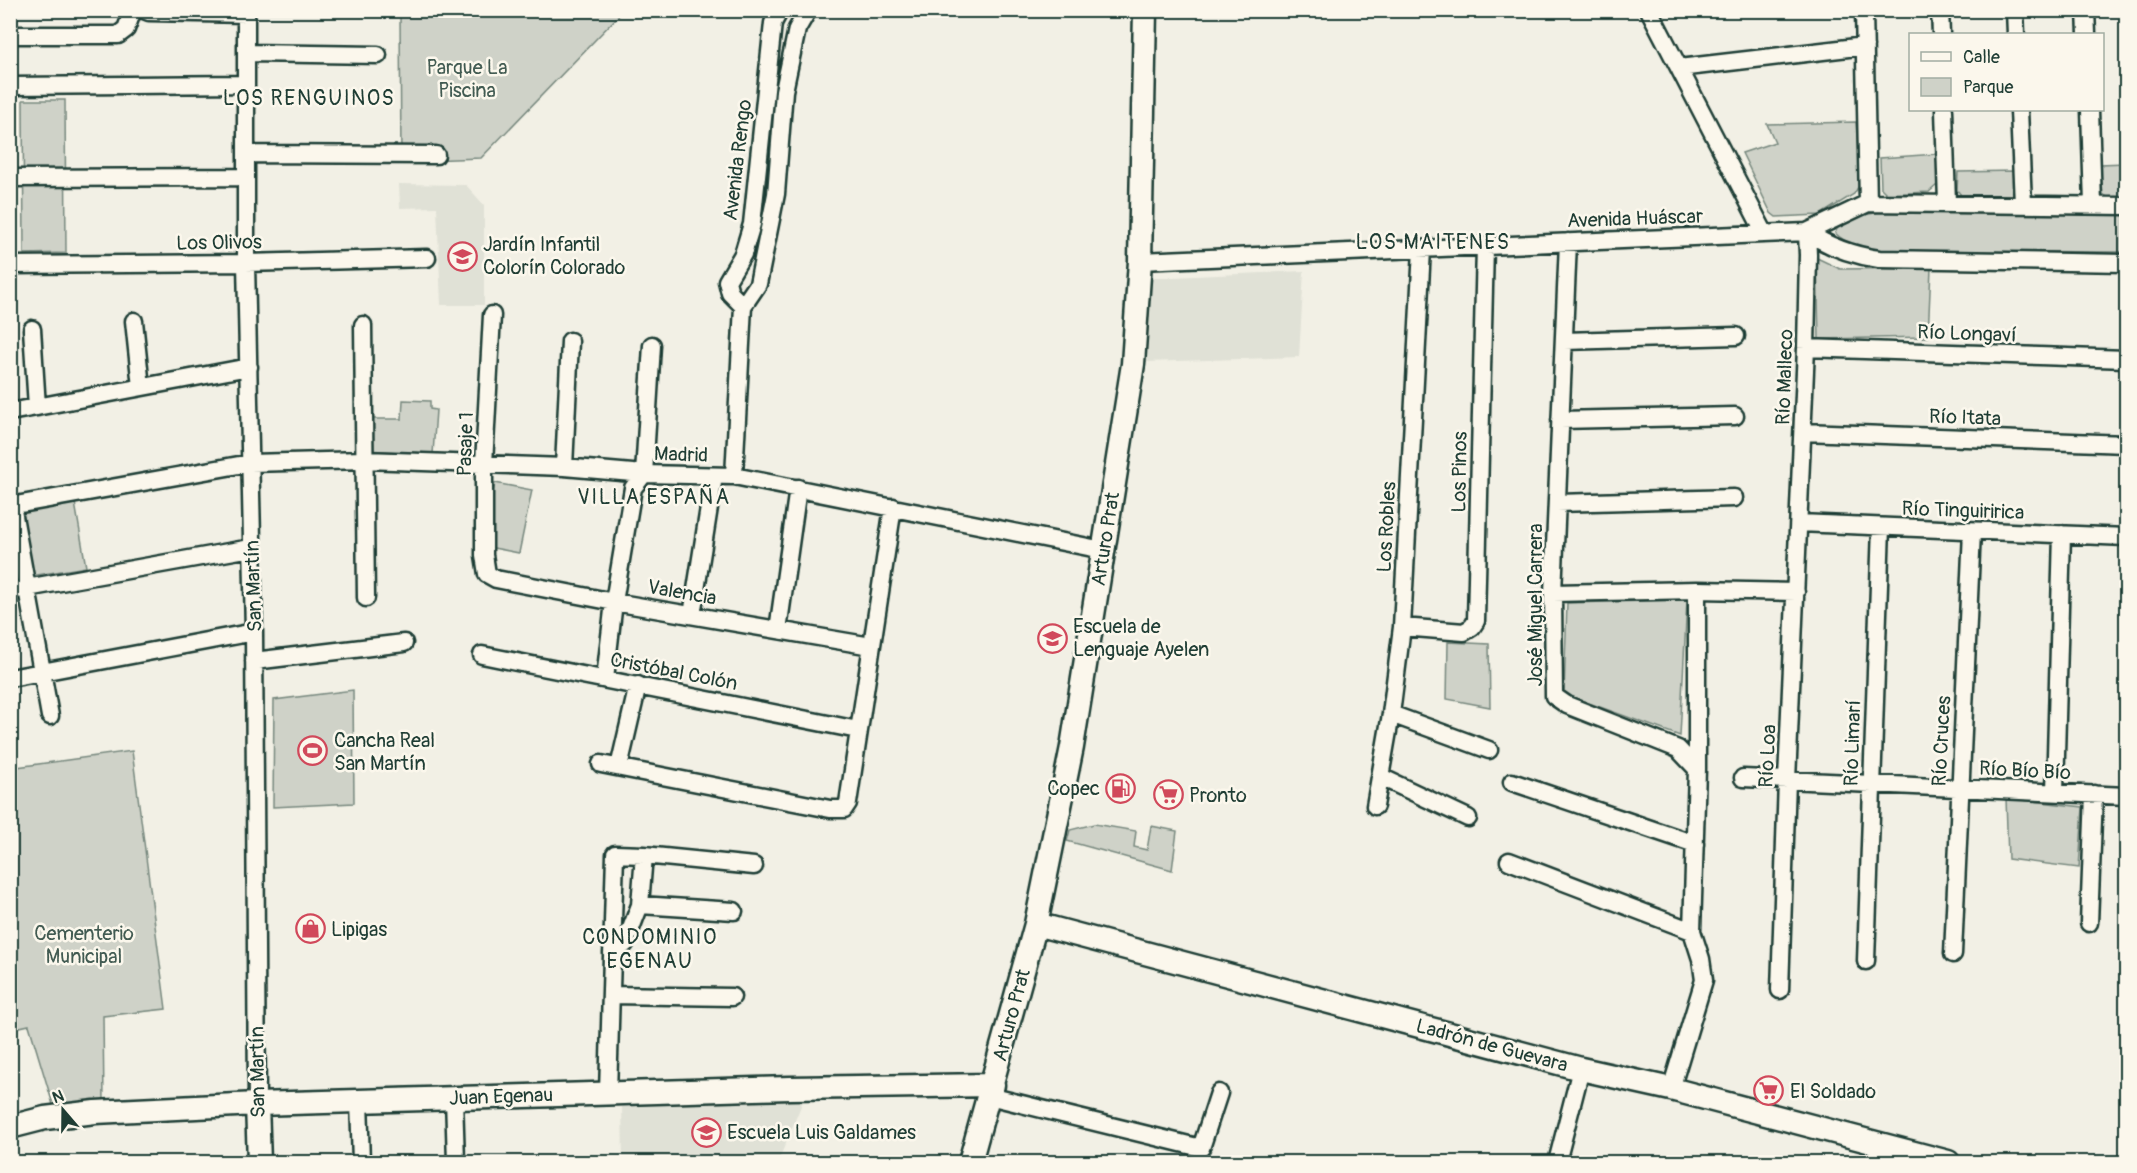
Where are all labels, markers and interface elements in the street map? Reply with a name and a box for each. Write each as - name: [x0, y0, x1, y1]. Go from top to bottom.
- legend: [1909, 33, 2104, 111]
- text: Calle: [1963, 46, 2000, 69]
- park label: Parque La Piscina: [427, 55, 507, 103]
- text: Parque: [1963, 76, 2013, 99]
- district label: LOS RENGUINOS: [223, 85, 395, 112]
- street label: Avenida Rengo: [718, 98, 757, 222]
- street label: Avenida Huáscar: [1567, 204, 1703, 233]
- street label: Los Olivos: [176, 229, 262, 256]
- district label: LOS MAITENES: [1355, 229, 1511, 256]
- place label: Jardín Infantil Colorín Colorado: [483, 232, 625, 280]
- school or university icon: Jardín Infantil Colorín Colorado: [446, 240, 478, 272]
- street label: Río Longaví: [1917, 319, 2017, 348]
- street label: Río Malleco: [1770, 328, 1799, 426]
- street label: Río Itata: [1929, 404, 2001, 431]
- street label: Pasaje 1: [452, 411, 479, 477]
- street label: Los Pinos: [1446, 431, 1473, 513]
- street label: Madrid: [654, 441, 708, 468]
- street label: Los Robles: [1372, 481, 1401, 573]
- district label: VILLA ESPAÑA: [577, 484, 731, 511]
- street label: Arturo Prat: [1086, 489, 1125, 588]
- street label: Río Tinguiririca: [1901, 496, 2025, 525]
- street label: José Miguel Carrera: [1523, 523, 1548, 687]
- street label: San Martín: [239, 540, 268, 632]
- street label: Valencia: [645, 574, 718, 611]
- place label: Escuela de Lenguaje Ayelen: [1073, 614, 1209, 662]
- school or university icon: Escuela de Lenguaje Ayelen: [1036, 622, 1068, 654]
- street label: Cristóbal Colón: [608, 647, 740, 696]
- street label: Río Cruces: [1927, 695, 1956, 787]
- street label: Río Limarí: [1838, 699, 1867, 787]
- street label: Río Loa: [1753, 724, 1782, 788]
- place label: Cancha Real San Martín: [334, 728, 435, 776]
- sports icon: Cancha Real San Martín: [297, 735, 329, 767]
- street label: Río Bío Bío: [1978, 756, 2072, 785]
- fuel station icon: Copec: [1105, 772, 1137, 804]
- place label: Copec: [1047, 776, 1100, 801]
- supermarket icon: Pronto: [1152, 779, 1184, 811]
- place label: Pronto: [1189, 783, 1247, 808]
- shop icon: Lipigas: [294, 913, 326, 945]
- place label: Lipigas: [331, 917, 387, 942]
- park label: Cementerio Municipal: [34, 921, 134, 969]
- district label: CONDOMINIO EGENAU: [582, 924, 718, 975]
- street label: Arturo Prat: [987, 965, 1036, 1064]
- street label: Ladrón de Guevara: [1413, 1013, 1571, 1078]
- street label: San Martín: [244, 1026, 271, 1118]
- supermarket icon: El Soldado: [1753, 1075, 1785, 1107]
- place label: El Soldado: [1790, 1079, 1876, 1104]
- north arrow: [33, 1080, 93, 1140]
- street label: Juan Egenau: [449, 1082, 554, 1111]
- text: N: [50, 1086, 67, 1108]
- school or university icon: Escuela Luis Galdames: [690, 1116, 722, 1148]
- place label: Escuela Luis Galdames: [727, 1120, 916, 1145]

